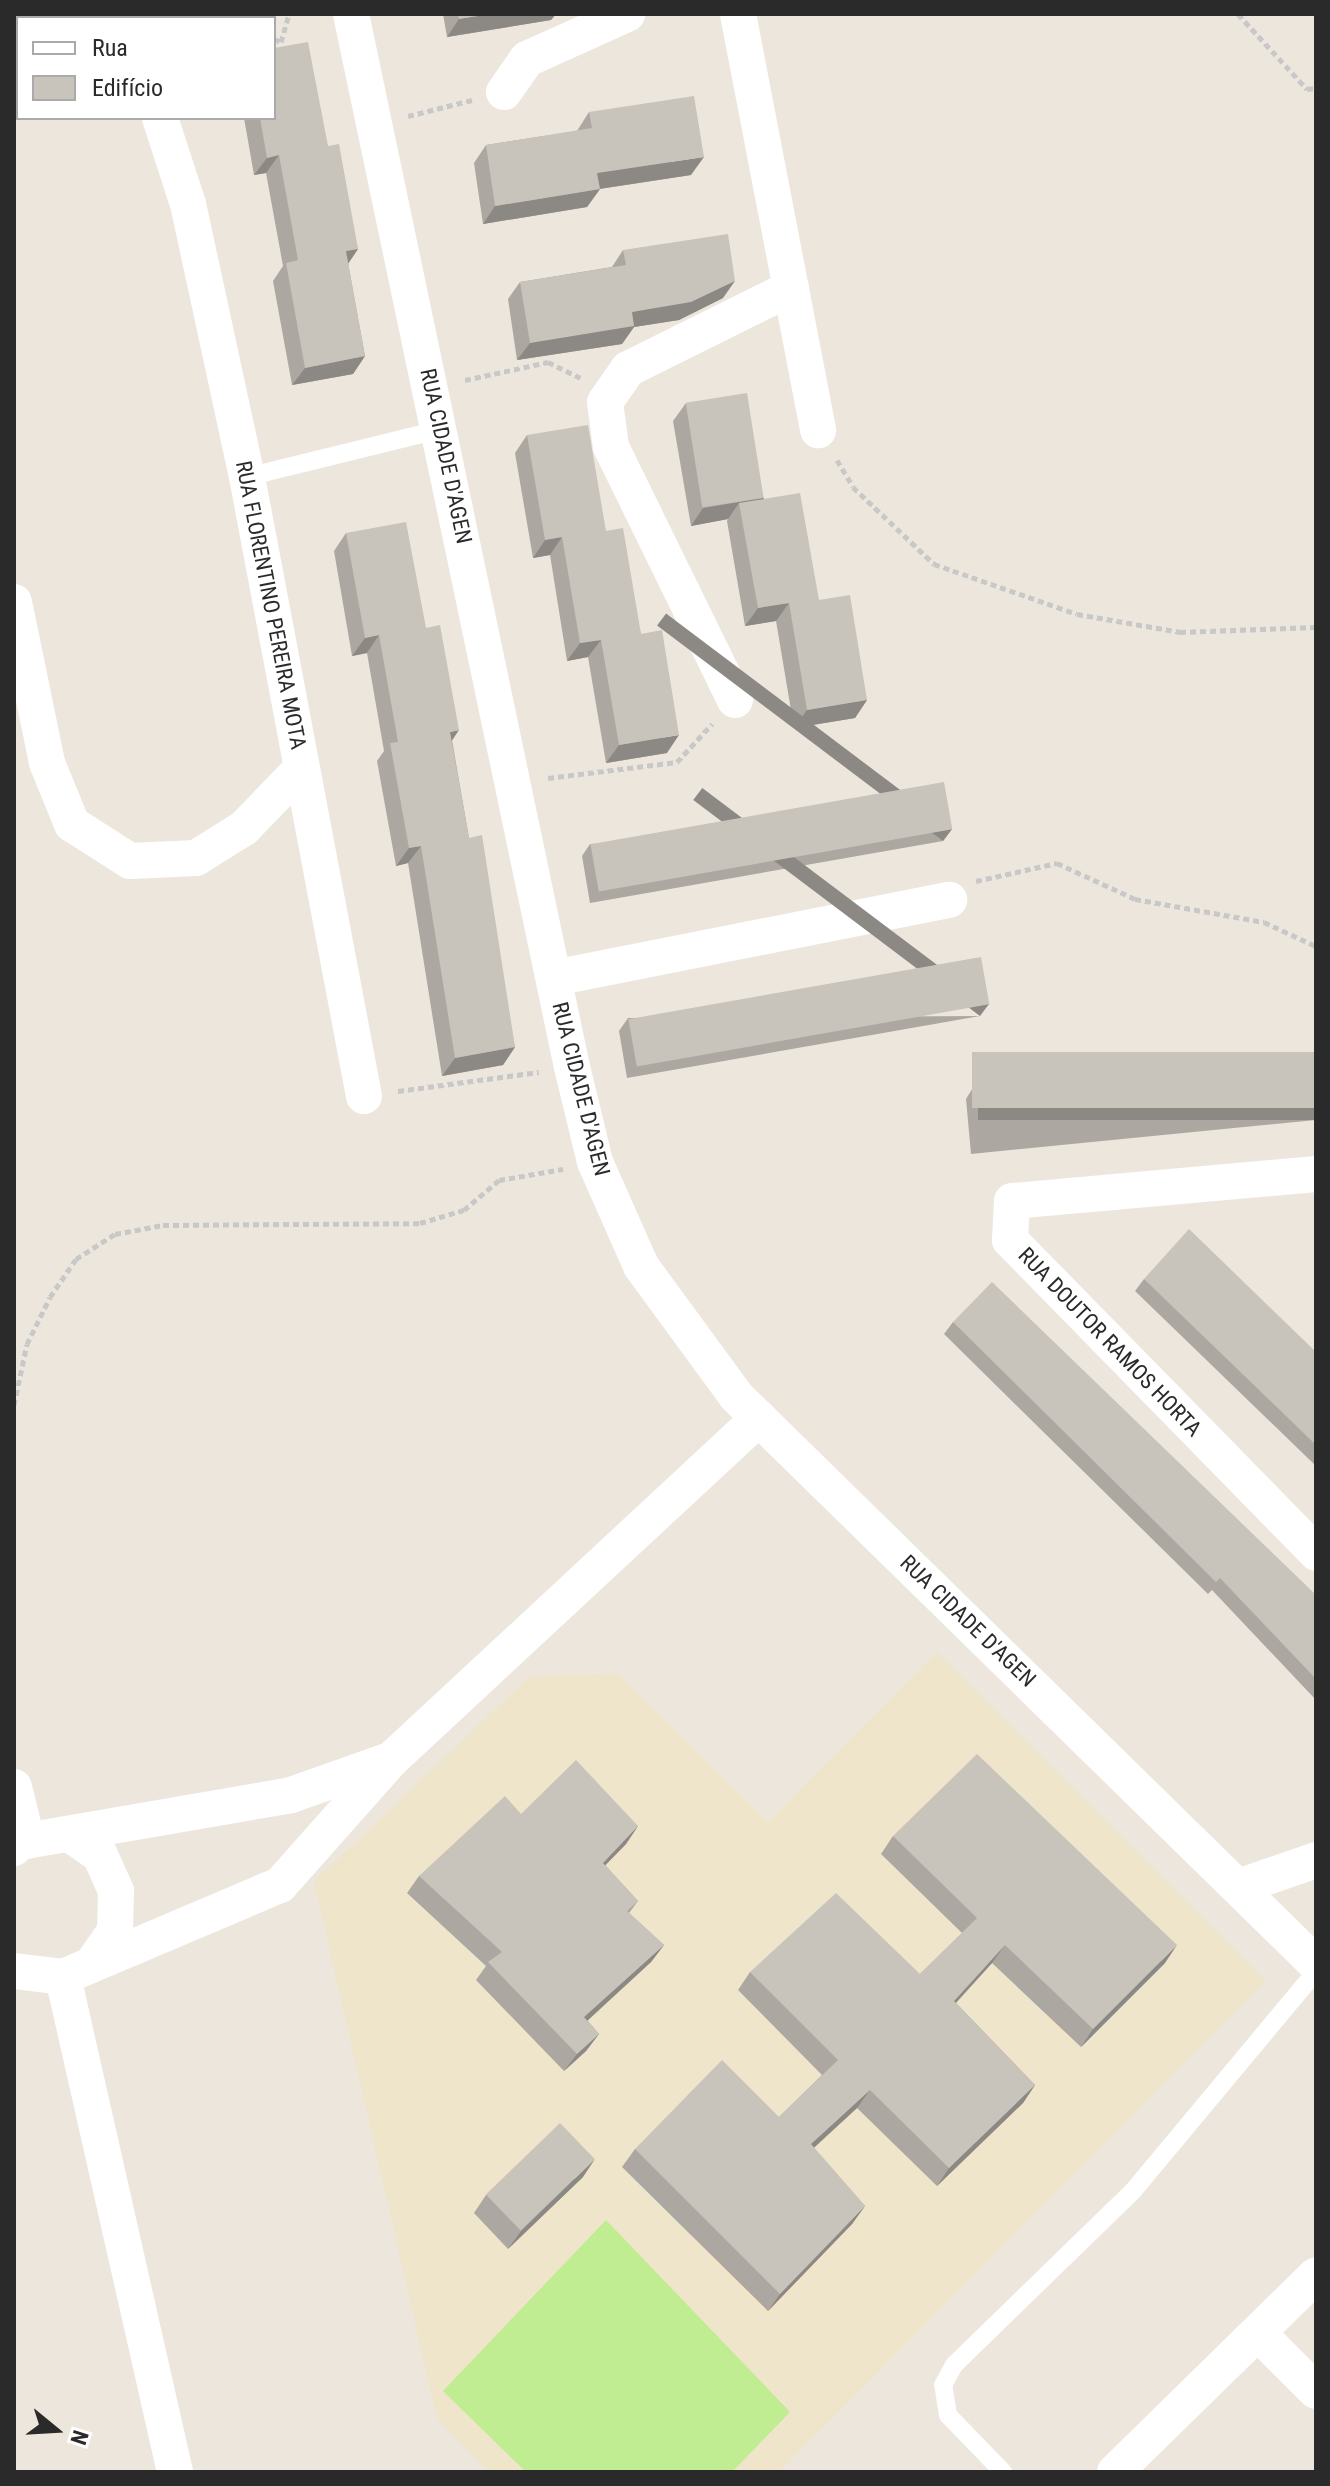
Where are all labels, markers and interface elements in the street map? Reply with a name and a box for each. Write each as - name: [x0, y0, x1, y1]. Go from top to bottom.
- legend: [16, 16, 276, 120]
- text: Rua: [92, 34, 128, 62]
- text: Edifício: [92, 74, 163, 102]
- street label: RUA CIDADE D'AGEN: [415, 366, 477, 546]
- street label: RUA FLORENTINO PEREIRA MOTA: [230, 458, 312, 752]
- street label: RUA CIDADE D'AGEN: [547, 999, 615, 1179]
- street label: RUA DOUTOR RAMOS HORTA: [1013, 1242, 1207, 1442]
- street label: RUA CIDADE D'AGEN: [895, 1550, 1041, 1692]
- north arrow: [16, 2390, 96, 2470]
- text: N: [65, 2427, 93, 2448]

